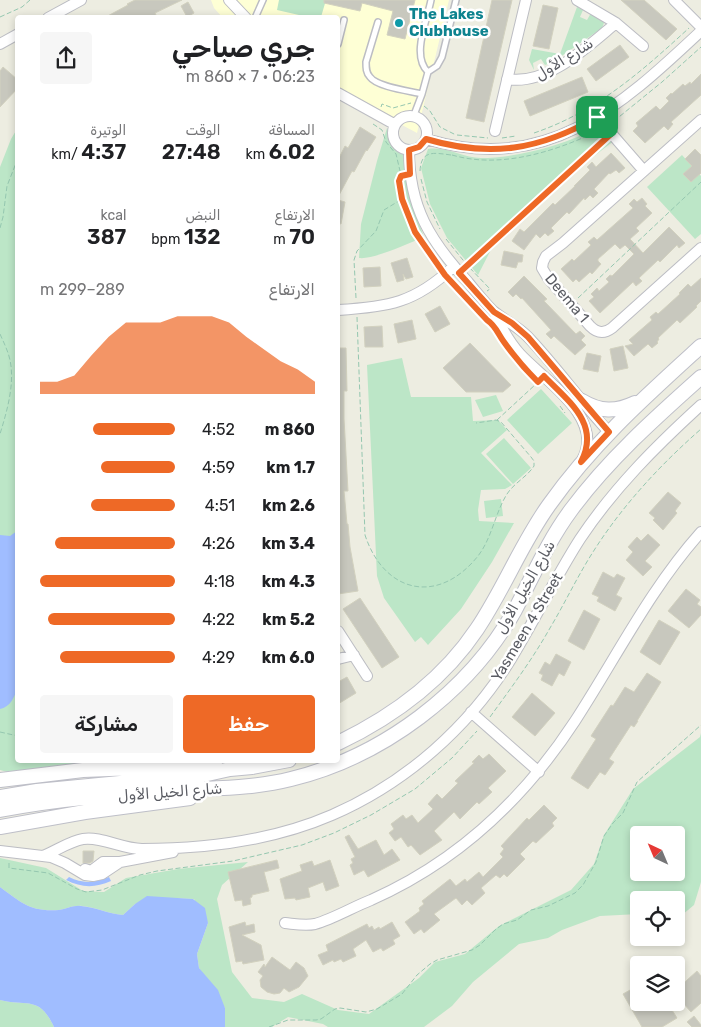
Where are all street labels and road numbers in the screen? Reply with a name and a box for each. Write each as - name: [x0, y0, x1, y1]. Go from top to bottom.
- street label: شارع الأول: [532, 34, 598, 86]
- street label: Deema 1: [541, 270, 593, 326]
- street label: شارع الخيل الأول: [491, 537, 561, 638]
- street label: Yasmeen 4 Street: [488, 569, 567, 685]
- street label: شارع الخيل الأول: [117, 779, 223, 807]

